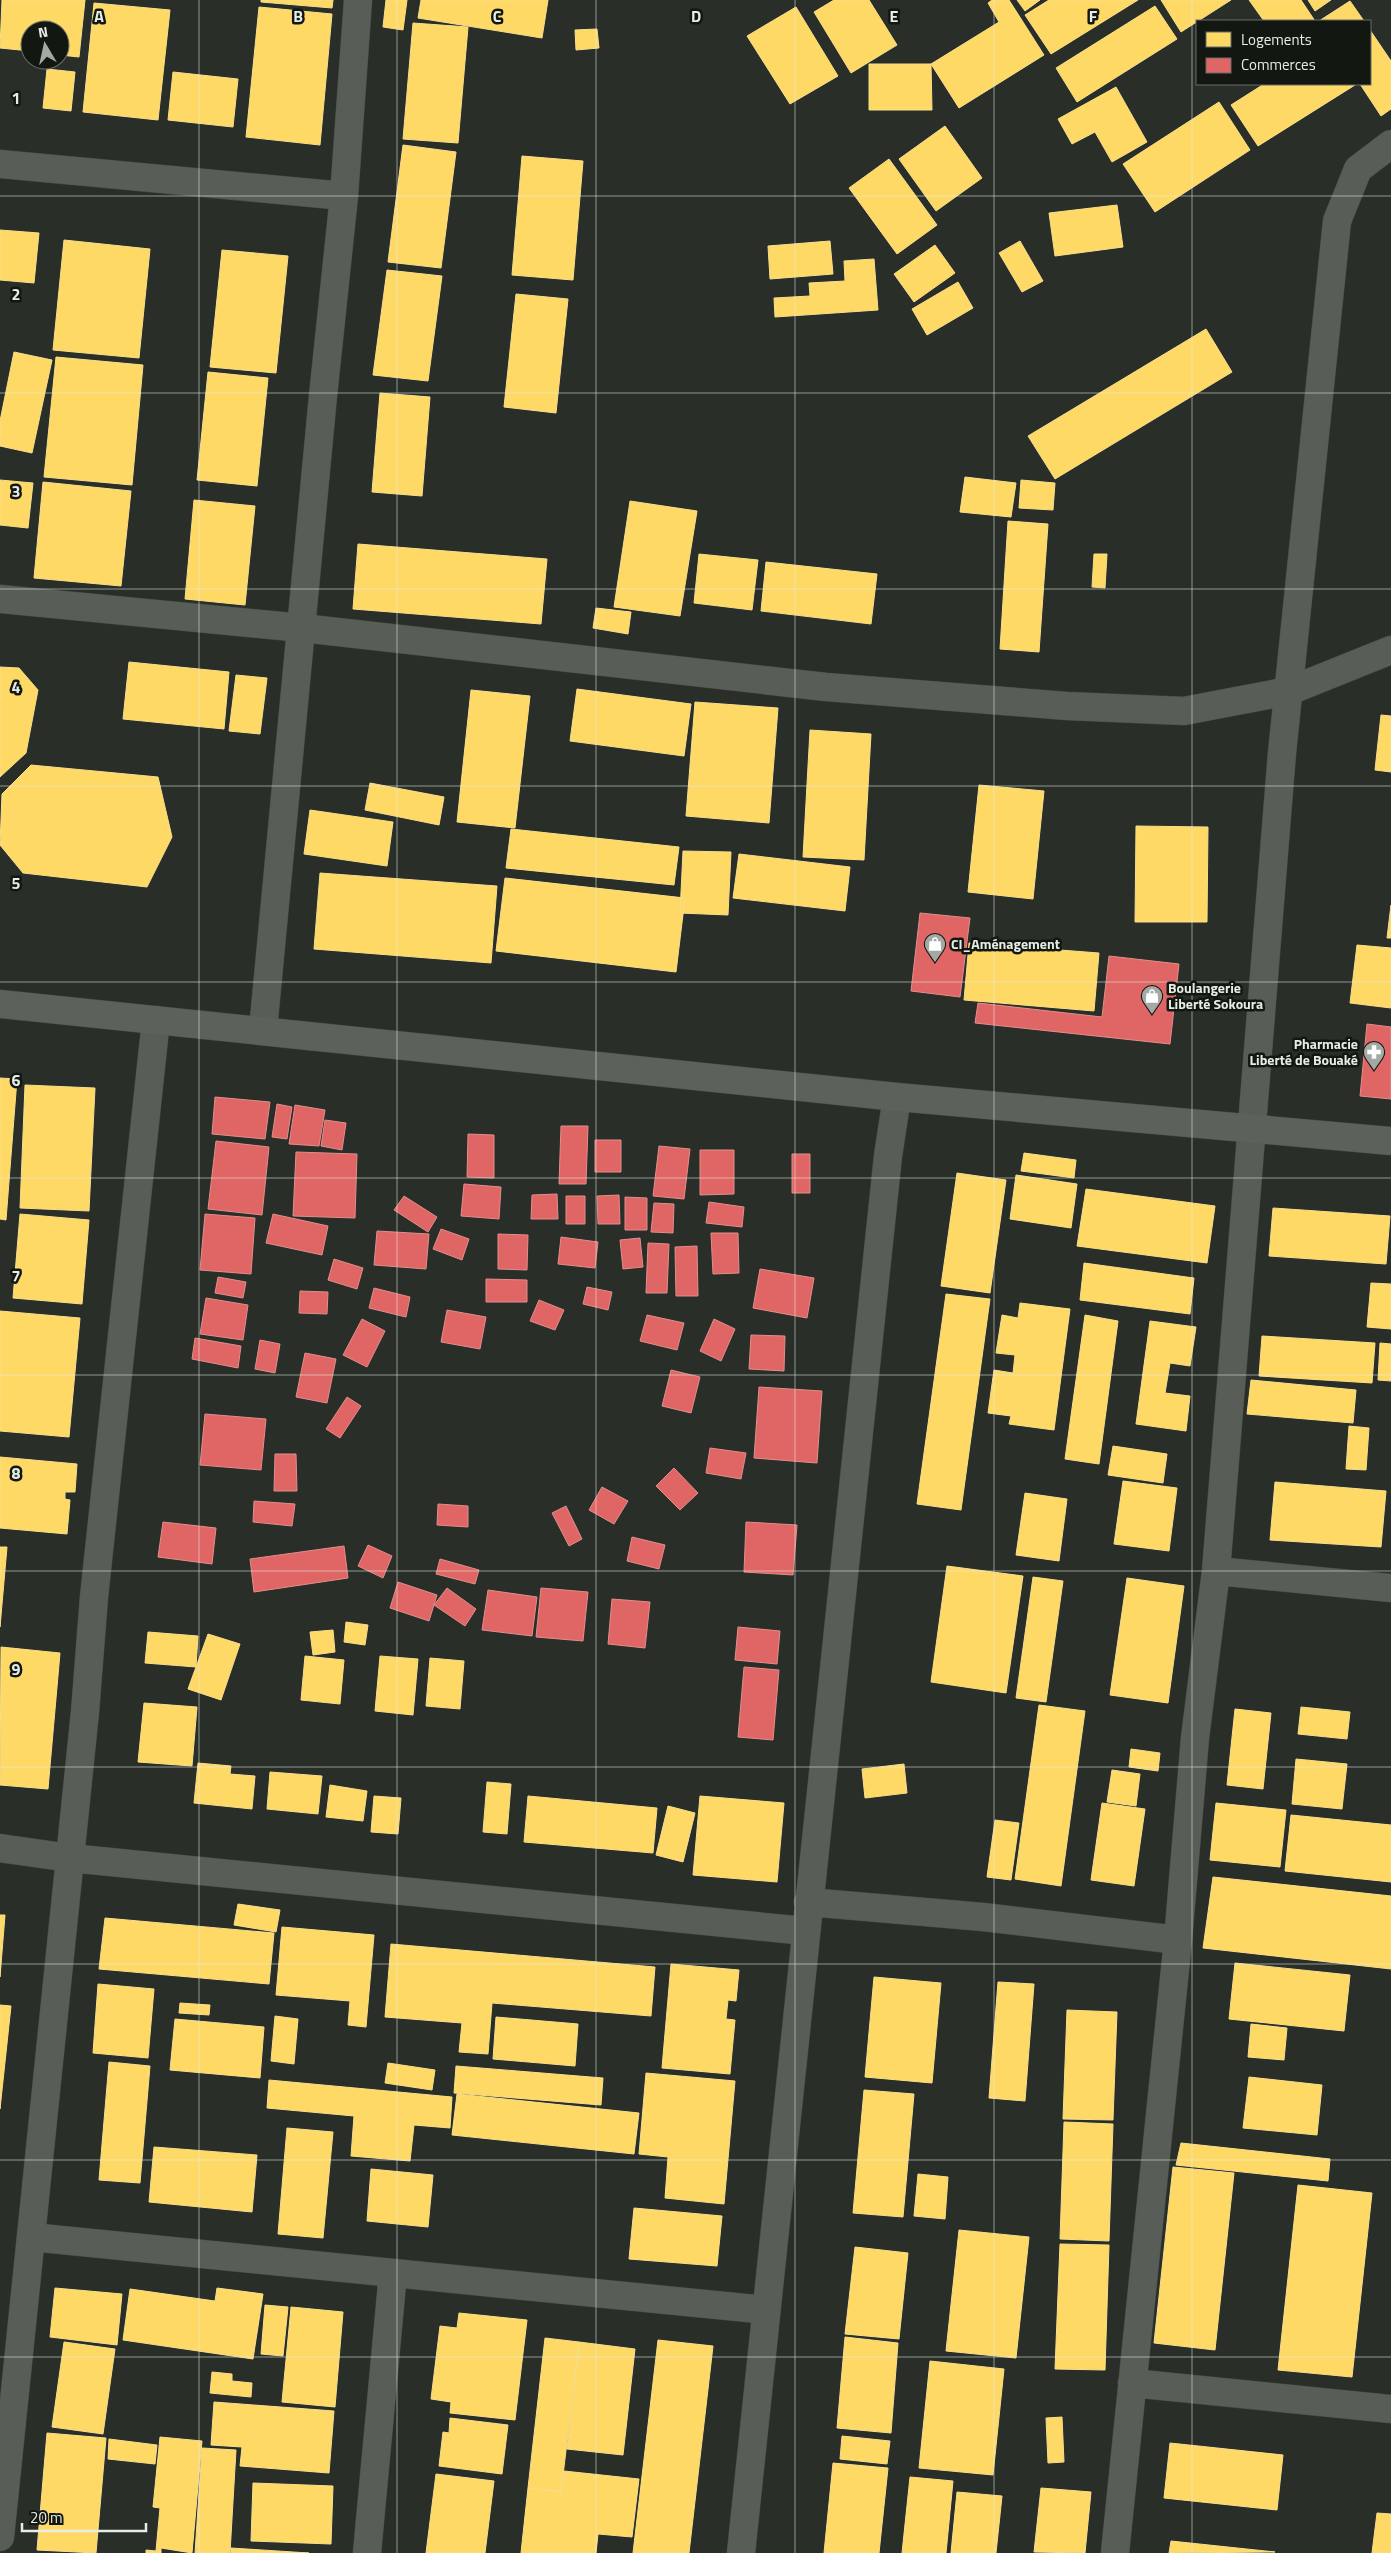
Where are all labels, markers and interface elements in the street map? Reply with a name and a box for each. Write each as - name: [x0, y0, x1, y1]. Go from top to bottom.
- text: A: [94, 4, 104, 28]
- text: B: [293, 4, 303, 28]
- text: C: [493, 4, 502, 28]
- text: D: [691, 4, 701, 28]
- text: E: [890, 4, 899, 28]
- text: F: [1089, 4, 1098, 28]
- north arrow: [20, 20, 70, 70]
- legend: [1196, 20, 1371, 85]
- text: N: [36, 21, 49, 43]
- text: Logements: [1241, 28, 1312, 51]
- text: Commerces: [1241, 53, 1316, 76]
- text: 1: [12, 86, 20, 110]
- text: 2: [12, 282, 20, 306]
- text: 3: [12, 479, 20, 503]
- text: 4: [12, 675, 21, 699]
- text: 5: [12, 871, 21, 895]
- shop icon: CI_Aménagement: [923, 932, 947, 963]
- place label: CI_Aménagement: [951, 933, 1060, 954]
- place label: Boulangerie Liberté Sokoura: [1168, 977, 1263, 1014]
- shop icon: Boulangerie Liberté Sokoura: [1140, 984, 1164, 1015]
- place label: Pharmacie Liberté de Bouaké: [1250, 1033, 1358, 1070]
- pharmacy icon: Pharmacie Liberté de Bouaké: [1362, 1040, 1386, 1071]
- text: 6: [12, 1068, 21, 1092]
- text: 7: [12, 1264, 20, 1288]
- text: 8: [12, 1461, 21, 1485]
- text: 9: [12, 1657, 21, 1681]
- scale bar: [22, 2500, 146, 2532]
- text: 20 m: [30, 2506, 63, 2529]

